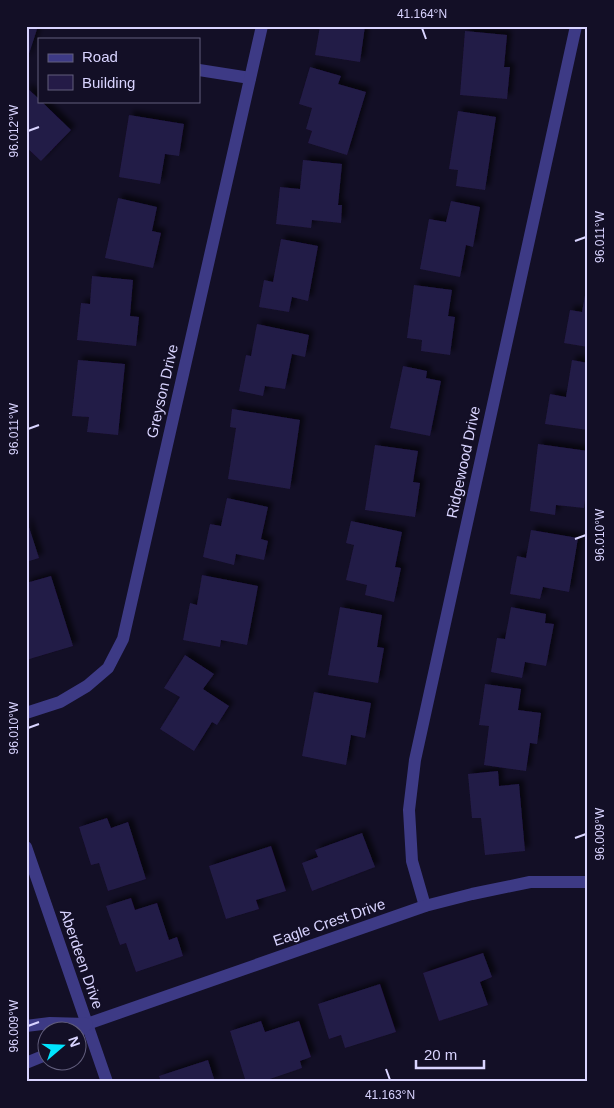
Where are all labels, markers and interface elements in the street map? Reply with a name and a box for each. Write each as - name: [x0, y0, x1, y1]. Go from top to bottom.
- text: 41.164°N: [397, 7, 447, 21]
- legend: [38, 38, 200, 102]
- text: Road: [82, 48, 118, 65]
- text: Building: [82, 74, 135, 91]
- text: 96.012°W: [7, 104, 21, 157]
- text: 96.011°W: [593, 210, 607, 263]
- street label: Greyson Drive: [143, 342, 181, 440]
- text: 96.011°W: [7, 402, 21, 455]
- street label: Ridgewood Drive: [443, 404, 483, 520]
- text: 96.010°W: [593, 508, 607, 561]
- text: 96.010°W: [7, 701, 21, 754]
- text: 96.009°W: [593, 807, 607, 860]
- street label: Eagle Crest Drive: [271, 895, 387, 949]
- street label: Aberdeen Drive: [57, 907, 107, 1011]
- text: 96.009°W: [7, 999, 21, 1052]
- north arrow: [38, 1020, 88, 1070]
- text: N: [65, 1034, 84, 1049]
- scale bar: [416, 1038, 484, 1070]
- text: 20 m: [424, 1046, 457, 1063]
- text: 41.163°N: [365, 1088, 415, 1102]

